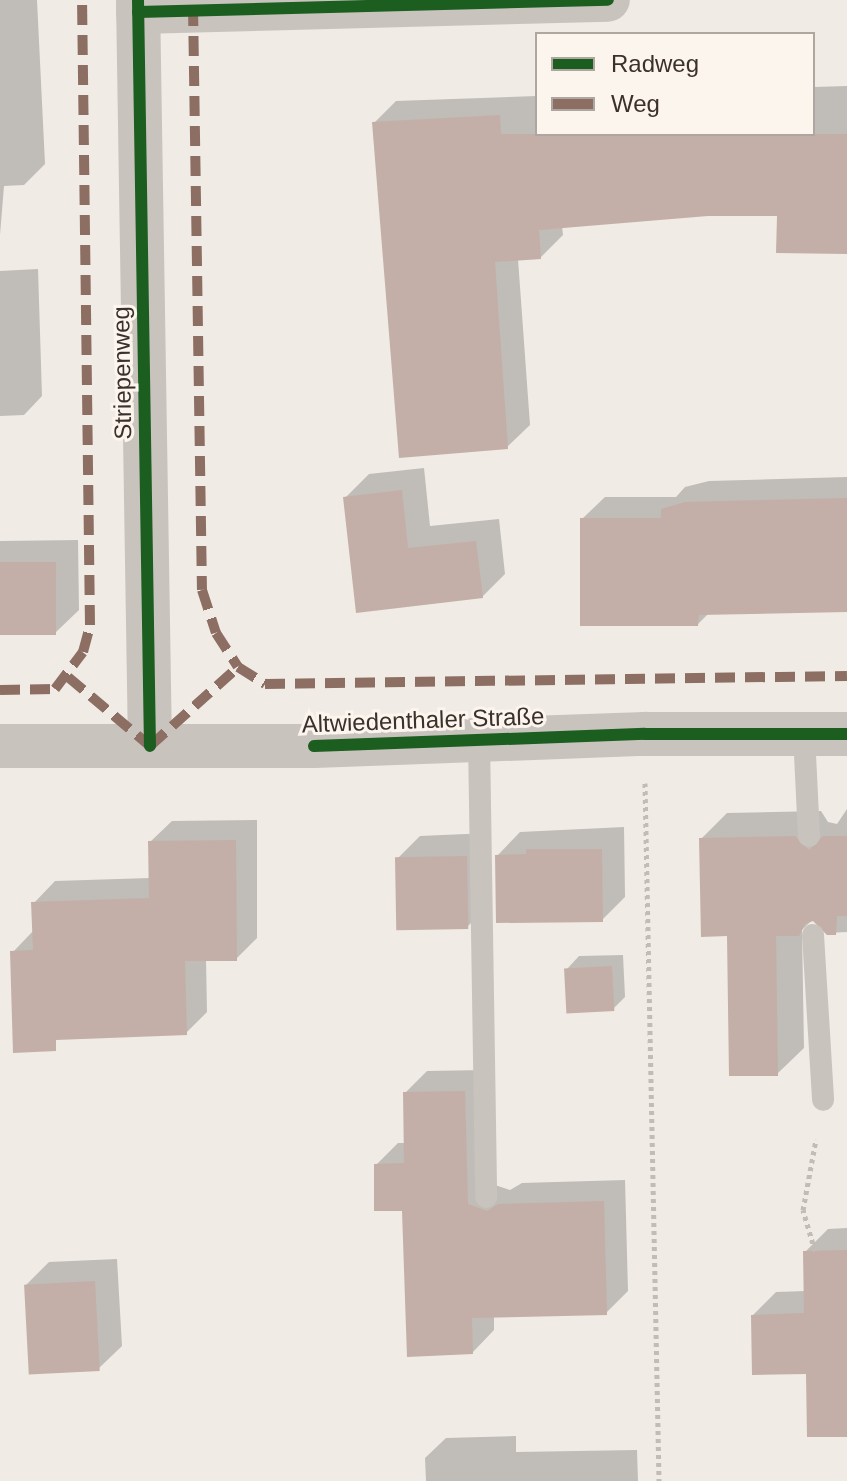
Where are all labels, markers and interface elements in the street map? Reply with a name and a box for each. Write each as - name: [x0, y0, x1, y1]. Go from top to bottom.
- legend: [535, 32, 815, 136]
- text: Radweg: [611, 50, 699, 77]
- text: Weg: [611, 90, 660, 117]
- street label: Striepenweg: [106, 306, 138, 440]
- street label: Altwiedenthaler Straße: [301, 701, 545, 739]

